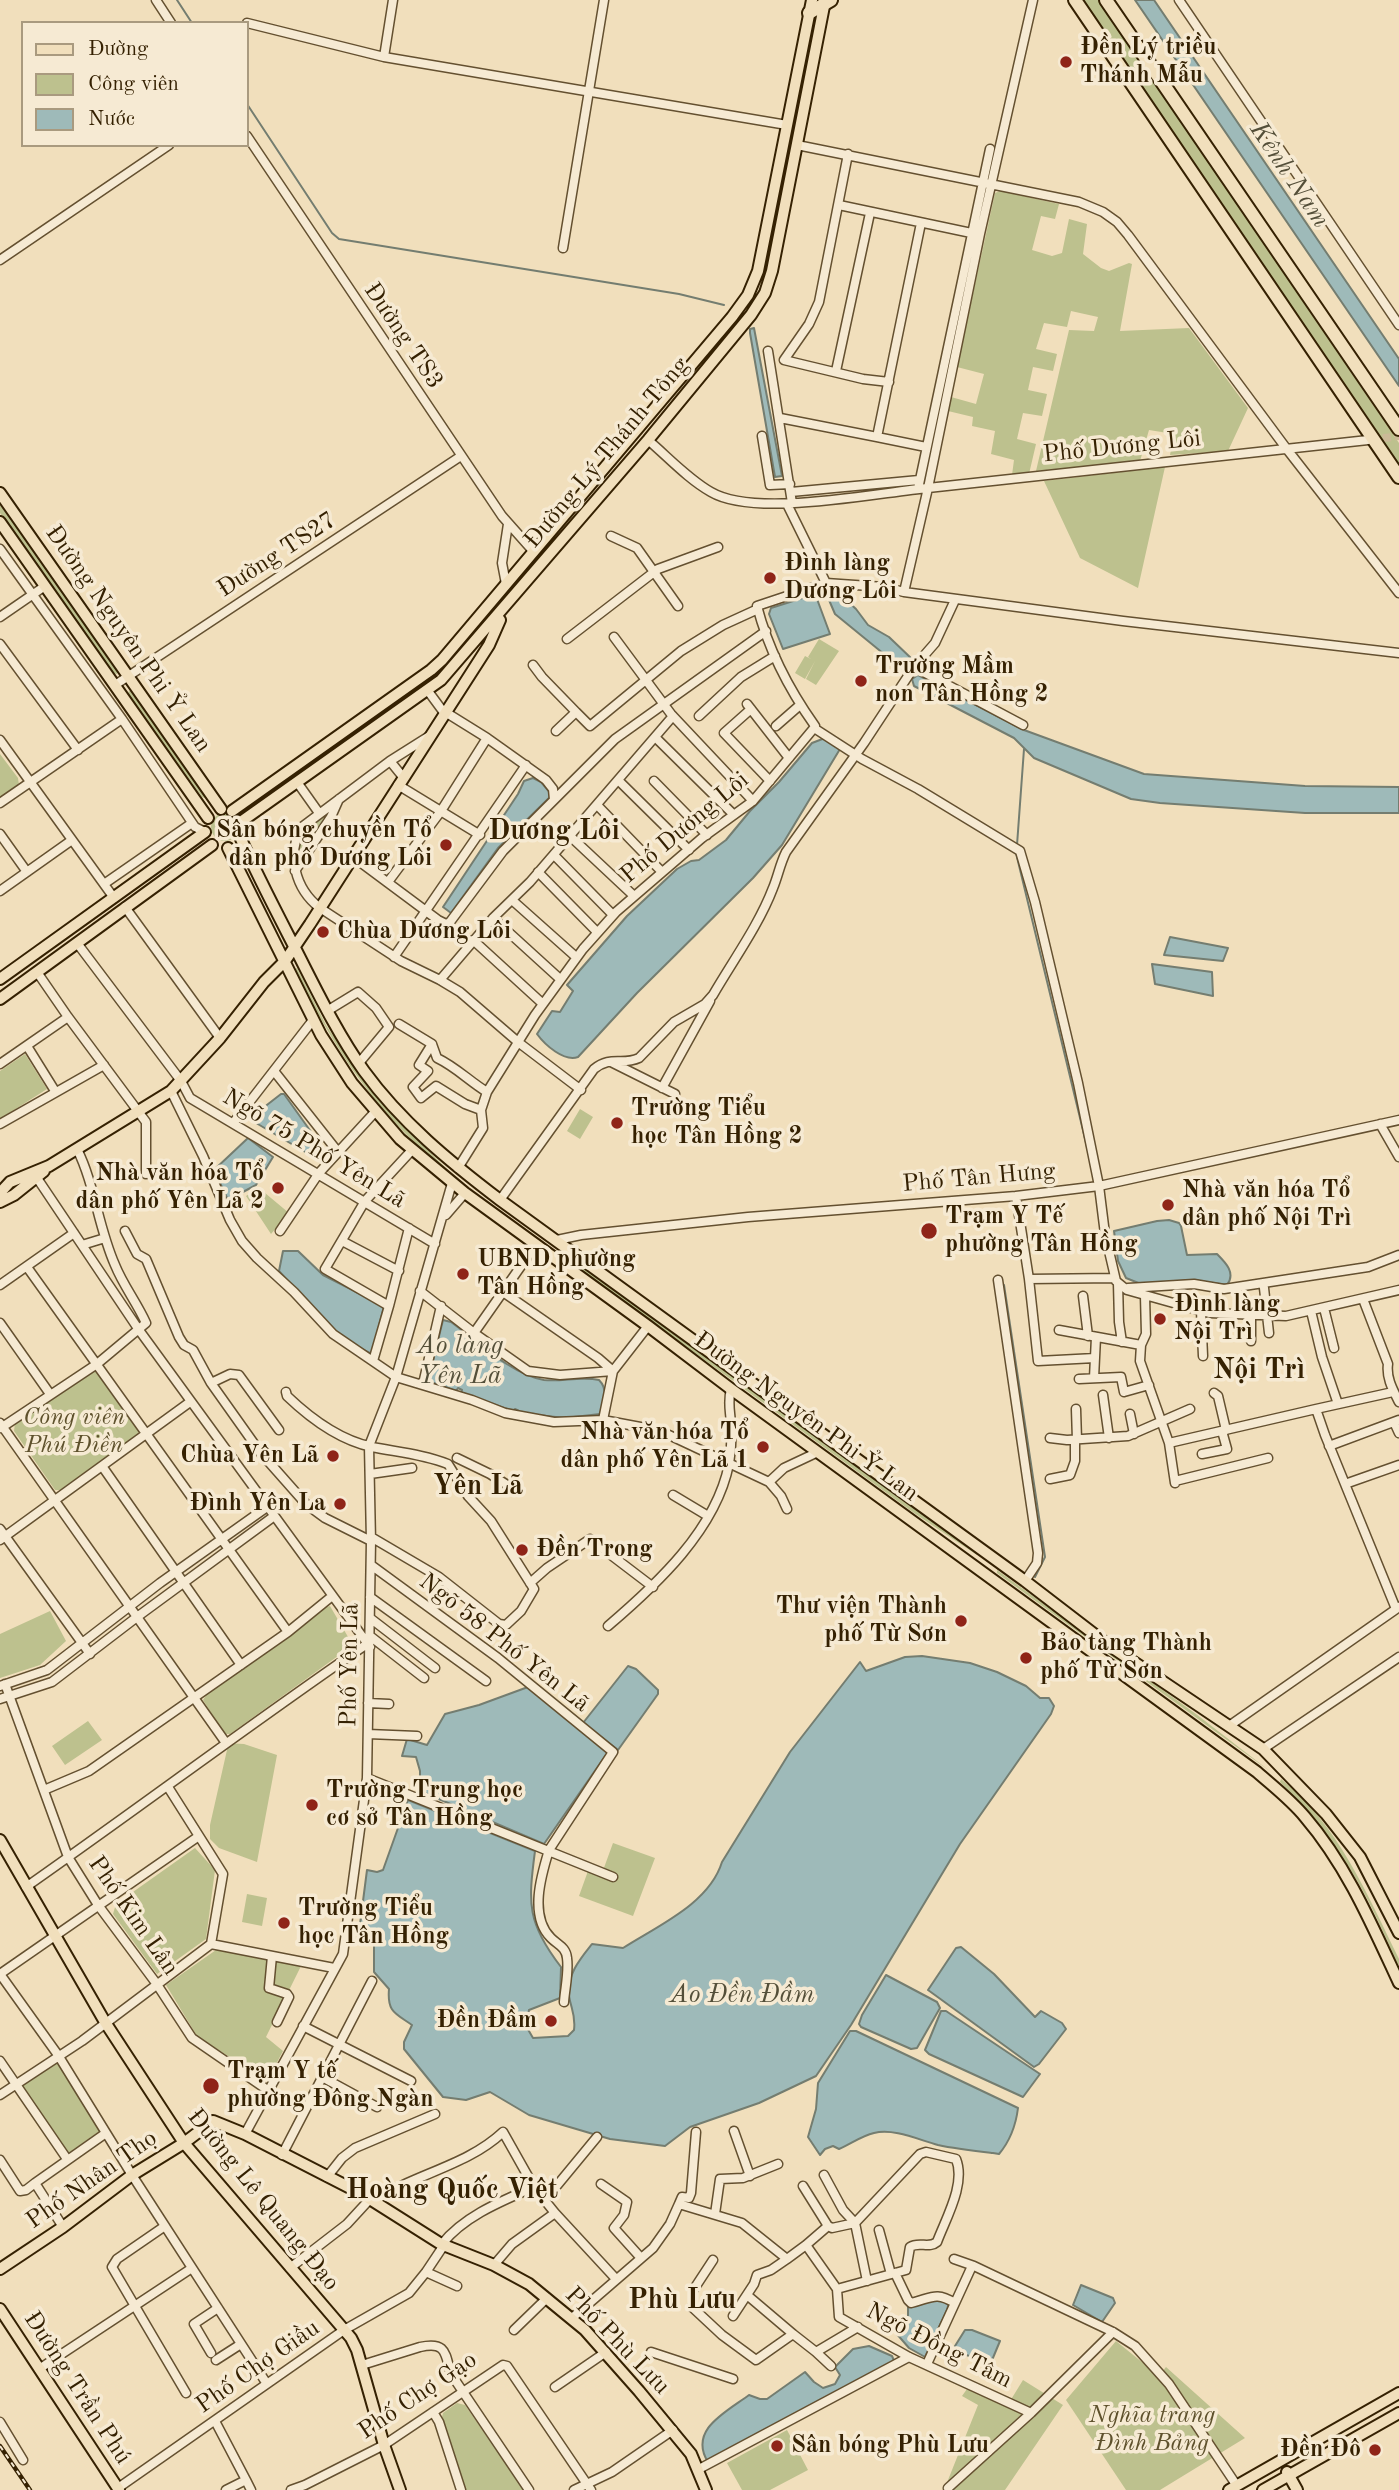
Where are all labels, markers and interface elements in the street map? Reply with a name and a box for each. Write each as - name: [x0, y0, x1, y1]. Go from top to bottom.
- legend: [21, 21, 248, 147]
- place label: Đền Lý triều Thánh Mẫu: [1080, 34, 1216, 90]
- text: Đường: [88, 39, 148, 60]
- marker: Đền Lý triều Thánh Mẫu: [1058, 54, 1074, 70]
- text: Công viên: [88, 74, 179, 95]
- text: Nước: [88, 109, 135, 130]
- water label: Kênh Nam: [1242, 116, 1336, 234]
- street label: Đường TS3: [357, 277, 449, 395]
- street label: Đường Lý Thánh Tông: [518, 351, 696, 555]
- street label: Phố Dương Lôi: [1042, 424, 1202, 470]
- street label: Đường TS27: [212, 506, 342, 604]
- street label: Đường Nguyên Phi Ỷ Lan: [39, 520, 217, 758]
- place label: Đình làng Dương Lôi: [784, 550, 897, 606]
- marker: Đình làng Dương Lôi: [762, 570, 778, 586]
- place label: Trường Mầm non Tân Hồng 2: [875, 653, 1048, 709]
- marker: Trường Mầm non Tân Hồng 2: [853, 673, 869, 689]
- street label: Phố Dương Lôi: [615, 766, 755, 890]
- district label: Dương Lôi: [488, 815, 620, 849]
- place label: Sân bóng chuyền Tổ dân phố Dương Lôi: [216, 817, 432, 873]
- marker: Sân bóng chuyền Tổ dân phố Dương Lôi: [438, 837, 454, 853]
- place label: Chùa Dương Lôi: [337, 918, 511, 946]
- marker: Chùa Dương Lôi: [315, 924, 331, 940]
- street label: Ngõ 75 Phố Yên Lã: [217, 1083, 411, 1215]
- place label: Trường Tiểu học Tân Hồng 2: [631, 1095, 802, 1151]
- marker: Trường Tiểu học Tân Hồng 2: [609, 1115, 625, 1131]
- street label: Phố Tân Hưng: [901, 1157, 1057, 1199]
- place label: Nhà văn hóa Tổ dân phố Yên Lã 2: [76, 1160, 264, 1216]
- place label: Nhà văn hóa Tổ dân phố Nội Trì: [1182, 1177, 1351, 1233]
- marker: Nhà văn hóa Tổ dân phố Yên Lã 2: [270, 1180, 286, 1196]
- marker: Nhà văn hóa Tổ dân phố Nội Trì: [1160, 1197, 1176, 1213]
- place label: Trạm Y Tế phường Tân Hồng: [945, 1203, 1137, 1259]
- marker: Trạm Y Tế phường Tân Hồng: [919, 1221, 939, 1241]
- place label: UBND phường Tân Hồng: [477, 1246, 635, 1302]
- marker: UBND phường Tân Hồng: [455, 1266, 471, 1282]
- place label: Đình làng Nội Trì: [1174, 1291, 1280, 1347]
- marker: Đình làng Nội Trì: [1152, 1311, 1168, 1327]
- street label: Đường Nguyên Phi Ỷ Lan: [688, 1326, 924, 1508]
- water label: Ao làng Yên Lã: [416, 1330, 504, 1392]
- district label: Nội Trì: [1213, 1354, 1305, 1388]
- park label: Công viên Phú Điền: [23, 1404, 125, 1460]
- place label: Nhà văn hóa Tổ dân phố Yên Lã 1: [561, 1419, 749, 1475]
- marker: Nhà văn hóa Tổ dân phố Yên Lã 1: [755, 1439, 771, 1455]
- place label: Chùa Yên Lã: [180, 1442, 319, 1470]
- marker: Chùa Yên Lã: [325, 1448, 341, 1464]
- district label: Yên Lã: [433, 1470, 523, 1504]
- place label: Đình Yên La: [189, 1490, 326, 1518]
- marker: Đình Yên La: [332, 1496, 348, 1512]
- place label: Đền Trong: [536, 1536, 653, 1564]
- marker: Đền Trong: [514, 1542, 530, 1558]
- street label: Ngõ 58 Phố Yên Lã: [413, 1567, 595, 1719]
- place label: Thư viện Thành phố Từ Sơn: [776, 1593, 947, 1649]
- street label: Phố Yên Lã: [335, 1603, 365, 1727]
- marker: Thư viện Thành phố Từ Sơn: [953, 1613, 969, 1629]
- place label: Bảo tàng Thành phố Từ Sơn: [1040, 1630, 1212, 1686]
- marker: Bảo tàng Thành phố Từ Sơn: [1018, 1650, 1034, 1666]
- place label: Trường Trung học cơ sở Tân Hồng: [326, 1777, 523, 1833]
- marker: Trường Trung học cơ sở Tân Hồng: [304, 1797, 320, 1813]
- street label: Phố Kim Lân: [81, 1851, 185, 1981]
- place label: Trường Tiểu học Tân Hồng: [298, 1895, 449, 1951]
- marker: Trường Tiểu học Tân Hồng: [276, 1915, 292, 1931]
- water label: Ao Đền Đầm: [670, 1979, 814, 2011]
- place label: Đền Đầm: [436, 2007, 537, 2035]
- marker: Đền Đầm: [543, 2013, 559, 2029]
- place label: Trạm Y tế phường Đông Ngàn: [227, 2058, 434, 2114]
- marker: Trạm Y tế phường Đông Ngàn: [201, 2076, 221, 2096]
- street label: Đường Lê Quang Đạo: [181, 2103, 345, 2297]
- street label: Phố Nhân Thọ: [21, 2124, 163, 2236]
- district label: Hoàng Quốc Việt: [346, 2174, 558, 2208]
- street label: Phố Phù Lưu: [558, 2281, 676, 2401]
- district label: Phù Lưu: [628, 2284, 736, 2318]
- street label: Ngõ Đồng Tâm: [861, 2297, 1017, 2395]
- street label: Đường Trần Phú: [17, 2306, 137, 2470]
- street label: Phố Chợ Giầu: [191, 2314, 325, 2420]
- street label: Phố Chợ Gạo: [353, 2346, 483, 2446]
- park label: Nghĩa trang Đình Bảng: [1089, 2402, 1215, 2458]
- place label: Sân bóng Phù Lưu: [791, 2432, 989, 2460]
- place label: Đền Đô: [1280, 2436, 1361, 2464]
- marker: Sân bóng Phù Lưu: [769, 2438, 785, 2454]
- marker: Đền Đô: [1367, 2442, 1383, 2458]

